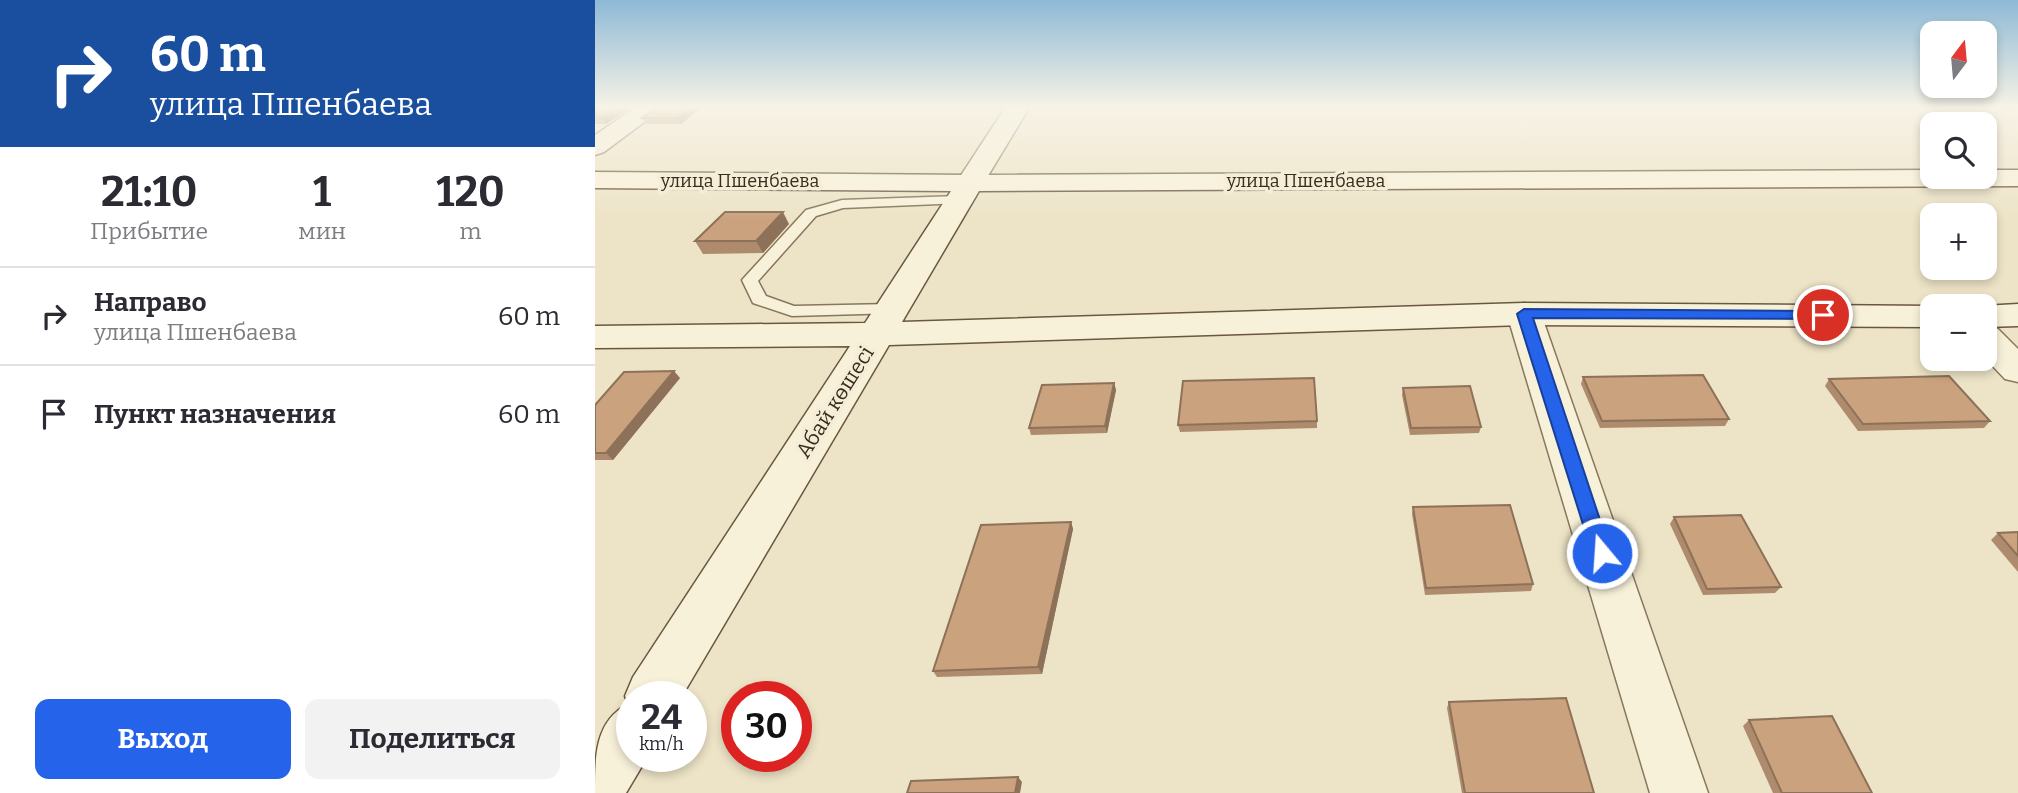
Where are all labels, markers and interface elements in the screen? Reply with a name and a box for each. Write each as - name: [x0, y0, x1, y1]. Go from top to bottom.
- north arrow: [1920, 21, 1997, 98]
- map controls: [1920, 21, 1997, 371]
- text: 60 m: [150, 25, 266, 84]
- icon: right: [35, 28, 126, 119]
- text: улица Пшенбаева: [150, 85, 432, 123]
- button: search: [1920, 112, 1997, 189]
- text: 21:10: [101, 167, 197, 217]
- text: 1: [313, 167, 331, 217]
- text: 120: [436, 167, 505, 217]
- street label: улица Пшенбаева: [660, 170, 819, 192]
- street label: улица Пшенбаева: [1226, 170, 1385, 192]
- button: +: [1920, 203, 1997, 280]
- text: Прибытие: [90, 217, 208, 245]
- text: мин: [298, 217, 346, 245]
- text: m: [460, 217, 482, 245]
- pin: [1793, 285, 1853, 345]
- text: Направо: [94, 287, 207, 318]
- button: −: [1920, 294, 1997, 371]
- icon: arrive: [1804, 296, 1842, 334]
- icon: right: [35, 297, 73, 335]
- text: 60 m: [498, 301, 560, 332]
- text: улица Пшенбаева: [94, 318, 297, 346]
- street label: Абай көшесі: [790, 341, 880, 463]
- icon: arrive: [35, 395, 73, 433]
- text: Пункт назначения: [94, 399, 336, 430]
- text: 60 m: [498, 399, 560, 430]
- position arrow: [1565, 516, 1639, 590]
- speed limit sign: 30: [721, 681, 812, 772]
- text: 24: [641, 696, 682, 738]
- button: Выход: [35, 699, 291, 779]
- button: Поделиться: [305, 699, 560, 779]
- text: km/h: [639, 733, 684, 755]

